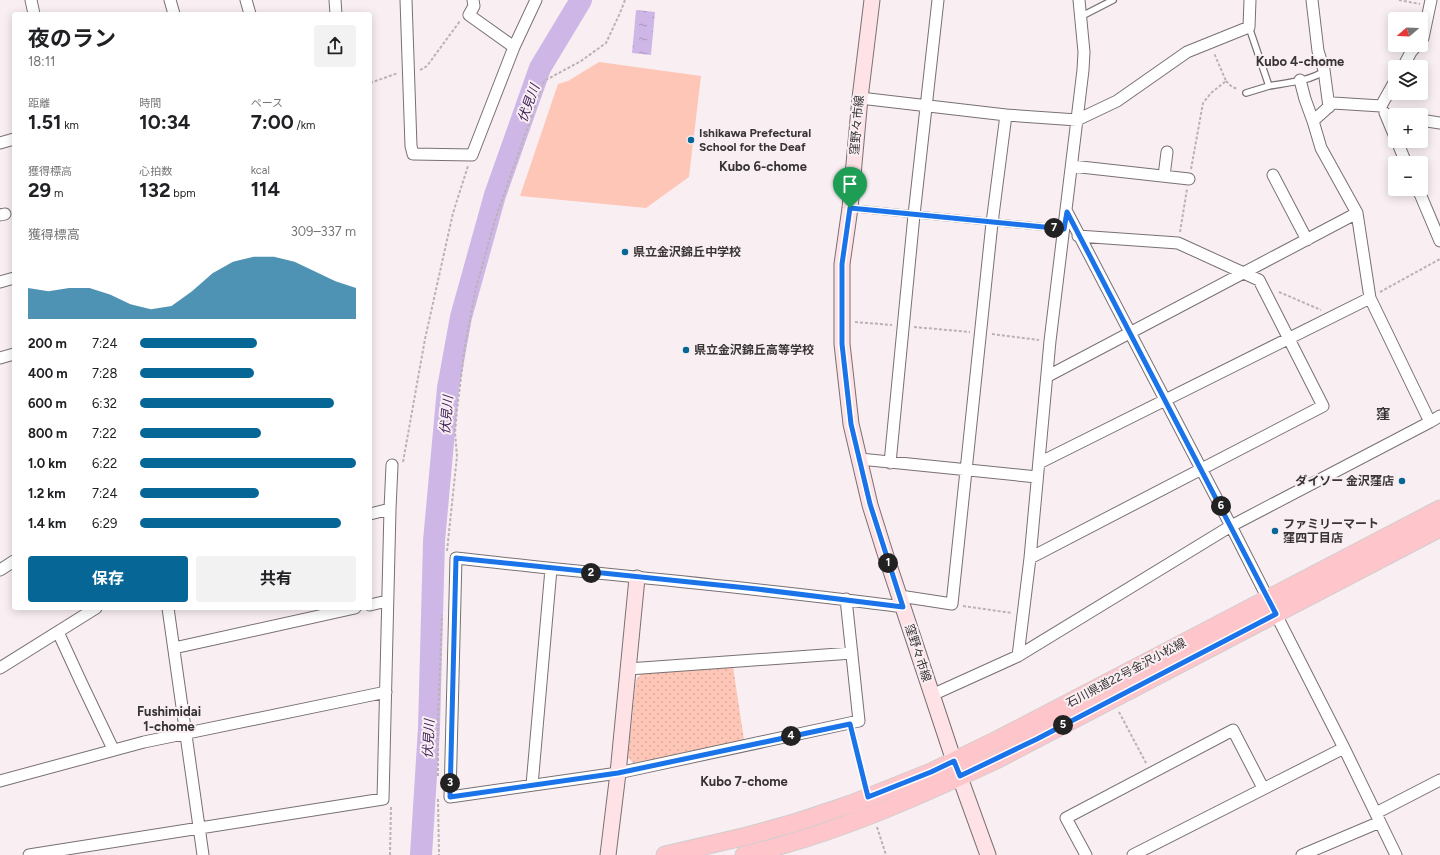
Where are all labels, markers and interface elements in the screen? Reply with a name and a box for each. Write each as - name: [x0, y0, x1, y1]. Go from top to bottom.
- north arrow: [1388, 12, 1428, 52]
- map controls: [1388, 12, 1428, 196]
- text: 夜のラン: [28, 25, 116, 52]
- button: share: [314, 25, 356, 67]
- text: 18:11: [28, 54, 55, 69]
- district label: Kubo 4-chome: [1256, 54, 1344, 69]
- button: layers: [1388, 60, 1428, 100]
- water label: 伏見川: [515, 80, 543, 124]
- street label: 窪野々市線: [847, 94, 867, 156]
- text: 距離: [28, 97, 50, 110]
- text: 時間: [139, 97, 161, 110]
- text: ペース: [251, 97, 283, 110]
- button: +: [1388, 108, 1428, 148]
- text: 1.51: [28, 110, 61, 134]
- text: 10:34: [139, 110, 191, 134]
- text: 7:00: [251, 110, 294, 134]
- text: km: [61, 119, 79, 132]
- text: /km: [294, 119, 315, 132]
- place label: Ishikawa Prefectural School for the Deaf: [699, 126, 811, 154]
- marker: Ishikawa Prefectural School for the Deaf: [686, 135, 696, 145]
- button: −: [1388, 156, 1428, 196]
- district label: Kubo 6-chome: [719, 159, 807, 174]
- text: kcal: [251, 164, 270, 177]
- text: 獲得標高: [28, 165, 72, 178]
- text: 心拍数: [139, 165, 172, 178]
- pin: [833, 167, 867, 208]
- icon: arrive: [839, 173, 861, 195]
- text: 114: [251, 177, 280, 201]
- text: 29: [28, 178, 51, 202]
- text: 132: [139, 178, 170, 202]
- text: m: [51, 187, 63, 200]
- text: bpm: [170, 187, 196, 200]
- pin: 7: [1044, 218, 1064, 238]
- text: 7: [1051, 221, 1057, 234]
- text: 309–337 m: [291, 224, 356, 239]
- text: 獲得標高: [28, 227, 80, 242]
- place label: 県立金沢錦丘中学校: [633, 245, 741, 259]
- marker: 県立金沢錦丘中学校: [620, 247, 630, 257]
- text: 200 m: [28, 336, 67, 351]
- text: 7:24: [92, 336, 118, 351]
- place label: 県立金沢錦丘高等学校: [694, 343, 814, 357]
- marker: 県立金沢錦丘高等学校: [681, 345, 691, 355]
- text: 400 m: [28, 366, 68, 381]
- text: 7:28: [92, 366, 118, 381]
- water label: 伏見川: [437, 393, 456, 435]
- text: 600 m: [28, 396, 67, 411]
- text: 6:32: [92, 396, 117, 411]
- district label: 窪: [1376, 406, 1390, 423]
- text: 800 m: [28, 426, 67, 441]
- text: 7:22: [92, 426, 117, 441]
- text: 1.0 km: [28, 456, 67, 471]
- text: 6:22: [92, 456, 117, 471]
- place label: ダイソー 金沢窪店: [1295, 474, 1394, 488]
- marker: ダイソー 金沢窪店: [1397, 476, 1407, 486]
- text: 1.2 km: [28, 486, 66, 501]
- text: 7:24: [92, 486, 118, 501]
- pin: 6: [1211, 496, 1231, 516]
- text: 6: [1218, 499, 1224, 512]
- text: 1.4 km: [28, 516, 66, 531]
- text: 6:29: [92, 516, 117, 531]
- place label: ファミリーマート 窪四丁目店: [1283, 517, 1379, 545]
- marker: ファミリーマート 窪四丁目店: [1270, 526, 1280, 536]
- pin: 1: [878, 553, 898, 573]
- button: 保存: [28, 556, 188, 602]
- button: 共有: [196, 556, 356, 602]
- text: 1: [886, 556, 890, 569]
- pin: 2: [581, 563, 601, 583]
- text: 2: [588, 566, 594, 579]
- street label: 窪野々市線: [902, 622, 934, 684]
- street label: 石川県道22号金沢小松線: [1064, 636, 1188, 710]
- district label: Fushimidai 1-chome: [137, 704, 201, 734]
- pin: 5: [1053, 715, 1073, 735]
- water label: 伏見川: [420, 717, 437, 759]
- text: 5: [1060, 718, 1066, 731]
- pin: 4: [781, 726, 801, 746]
- text: 4: [788, 729, 794, 742]
- pin: 3: [440, 773, 460, 793]
- district label: Kubo 7-chome: [700, 774, 788, 789]
- text: 3: [447, 776, 453, 789]

